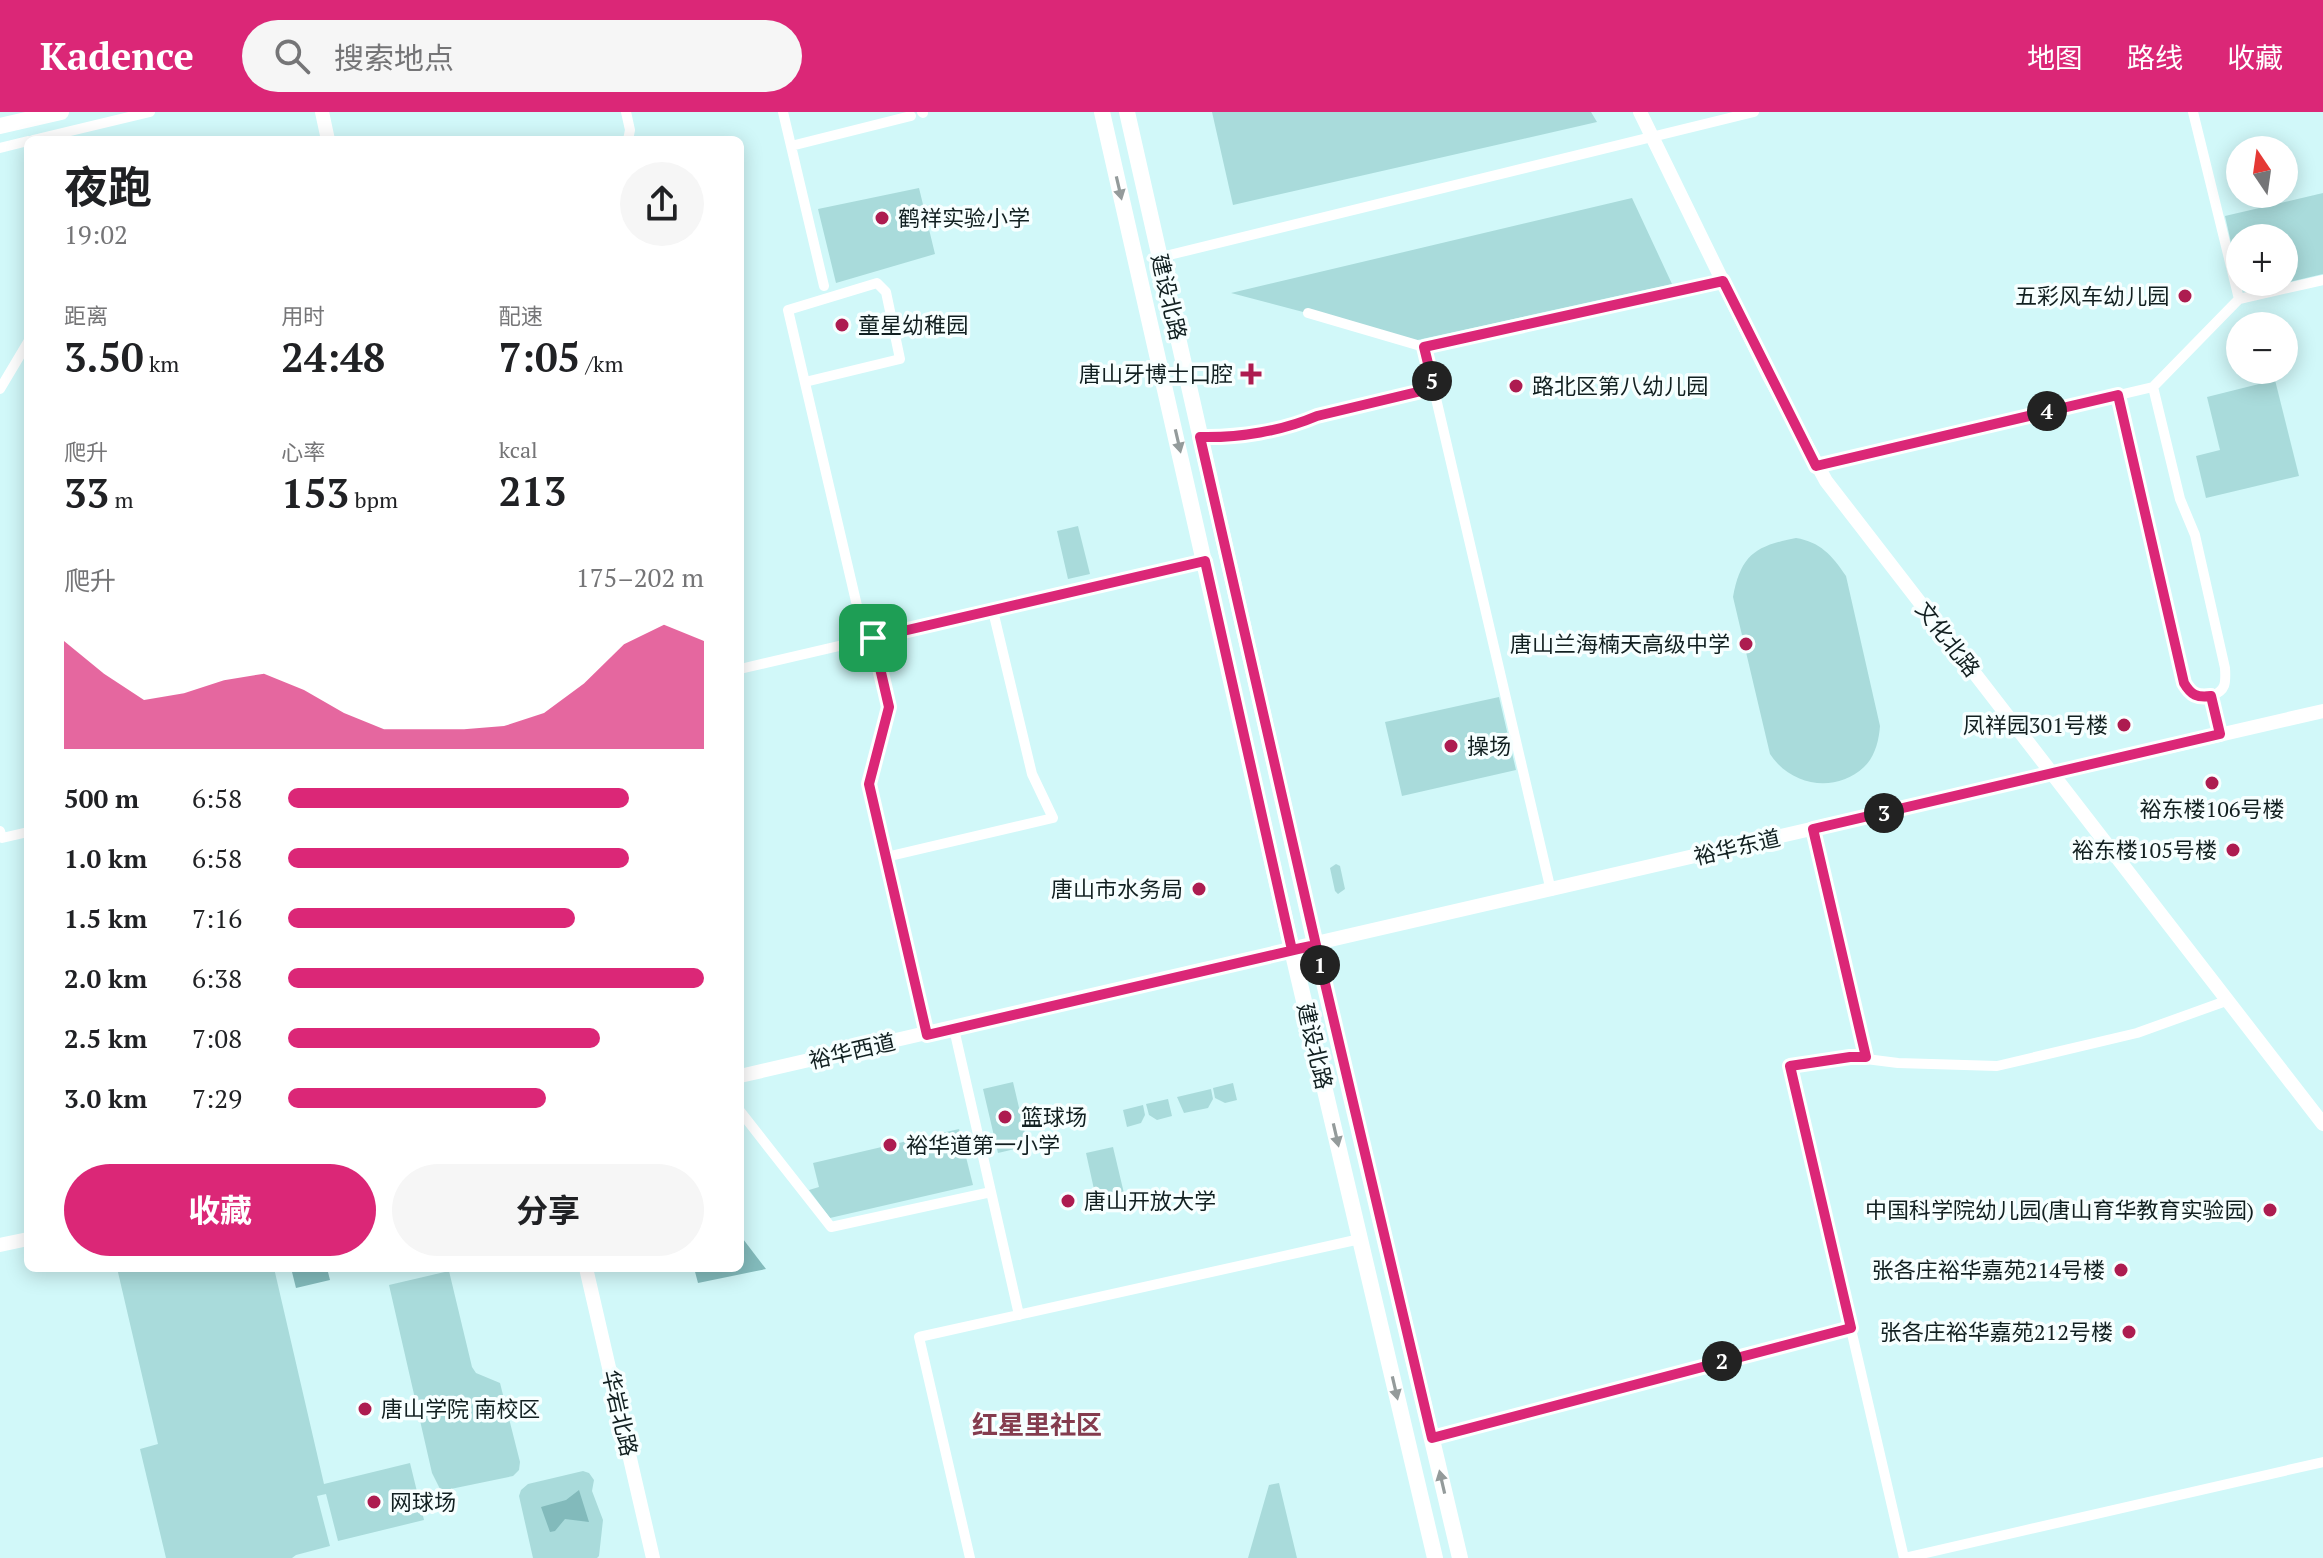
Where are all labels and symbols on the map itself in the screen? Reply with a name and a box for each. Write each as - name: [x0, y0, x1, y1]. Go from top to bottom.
- north arrow: [2226, 136, 2298, 208]
- one-way arrow: [1113, 176, 1126, 201]
- place label: 鹤祥实验小学: [898, 203, 1030, 232]
- marker: 鹤祥实验小学: [873, 209, 891, 227]
- street label: 建设北路: [1145, 251, 1194, 343]
- place label: 五彩风车幼儿园: [2015, 281, 2169, 310]
- marker: 五彩风车幼儿园: [2176, 287, 2194, 305]
- place label: 童星幼稚园: [858, 310, 968, 339]
- marker: 童星幼稚园: [833, 316, 851, 334]
- place label: 唐山牙博士口腔: [1079, 359, 1233, 388]
- pin: 5: [1412, 361, 1452, 401]
- marker: 唐山牙博士口腔: [1240, 363, 1262, 385]
- place label: 路北区第八幼儿园: [1532, 371, 1708, 400]
- marker: 路北区第八幼儿园: [1507, 377, 1525, 395]
- pin: 4: [2027, 391, 2067, 431]
- one-way arrow: [1172, 429, 1184, 454]
- street label: 文化北路: [1910, 595, 1987, 682]
- pin: [839, 604, 907, 672]
- place label: 唐山兰海楠天高级中学: [1510, 629, 1730, 658]
- marker: 唐山兰海楠天高级中学: [1737, 635, 1755, 653]
- place label: 凤祥园301号楼: [1963, 710, 2108, 739]
- marker: 凤祥园301号楼: [2115, 716, 2133, 734]
- place label: 操场: [1467, 731, 1511, 760]
- marker: 操场: [1442, 737, 1460, 755]
- marker: 裕东楼106号楼: [2203, 774, 2221, 792]
- pin: 3: [1864, 793, 1904, 833]
- place label: 裕东楼106号楼: [2139, 794, 2285, 823]
- street label: 裕华东道: [1691, 822, 1783, 871]
- place label: 裕东楼105号楼: [2072, 835, 2217, 864]
- marker: 裕东楼105号楼: [2224, 841, 2242, 859]
- place label: 唐山市水务局: [1051, 874, 1183, 903]
- marker: 唐山市水务局: [1190, 880, 1208, 898]
- pin: 1: [1300, 945, 1340, 985]
- street label: 建设北路: [1291, 1000, 1340, 1092]
- street label: 裕华西道: [806, 1026, 898, 1075]
- place label: 篮球场: [1021, 1102, 1087, 1131]
- marker: 篮球场: [996, 1108, 1014, 1126]
- one-way arrow: [1330, 1122, 1342, 1147]
- place label: 裕华道第一小学: [906, 1130, 1060, 1159]
- marker: 裕华道第一小学: [881, 1136, 899, 1154]
- place label: 唐山开放大学: [1084, 1186, 1216, 1215]
- marker: 唐山开放大学: [1059, 1192, 1077, 1210]
- place label: 中国科学院幼儿园(唐山育华教育实验园): [1865, 1195, 2254, 1224]
- marker: 中国科学院幼儿园(唐山育华教育实验园): [2261, 1201, 2279, 1219]
- place label: 张各庄裕华嘉苑214号楼: [1872, 1255, 2105, 1284]
- marker: 张各庄裕华嘉苑214号楼: [2112, 1261, 2130, 1279]
- place label: 张各庄裕华嘉苑212号楼: [1880, 1317, 2113, 1346]
- marker: 张各庄裕华嘉苑212号楼: [2120, 1323, 2138, 1341]
- pin: 2: [1702, 1341, 1742, 1381]
- street label: 华岩北路: [596, 1367, 645, 1459]
- one-way arrow: [1389, 1376, 1402, 1401]
- place label: 唐山学院 南校区: [381, 1394, 540, 1423]
- marker: 唐山学院 南校区: [356, 1400, 374, 1418]
- district label: 红星里社区: [972, 1407, 1102, 1441]
- one-way arrow: [1435, 1469, 1448, 1494]
- place label: 网球场: [390, 1487, 456, 1516]
- marker: 网球场: [365, 1493, 383, 1511]

